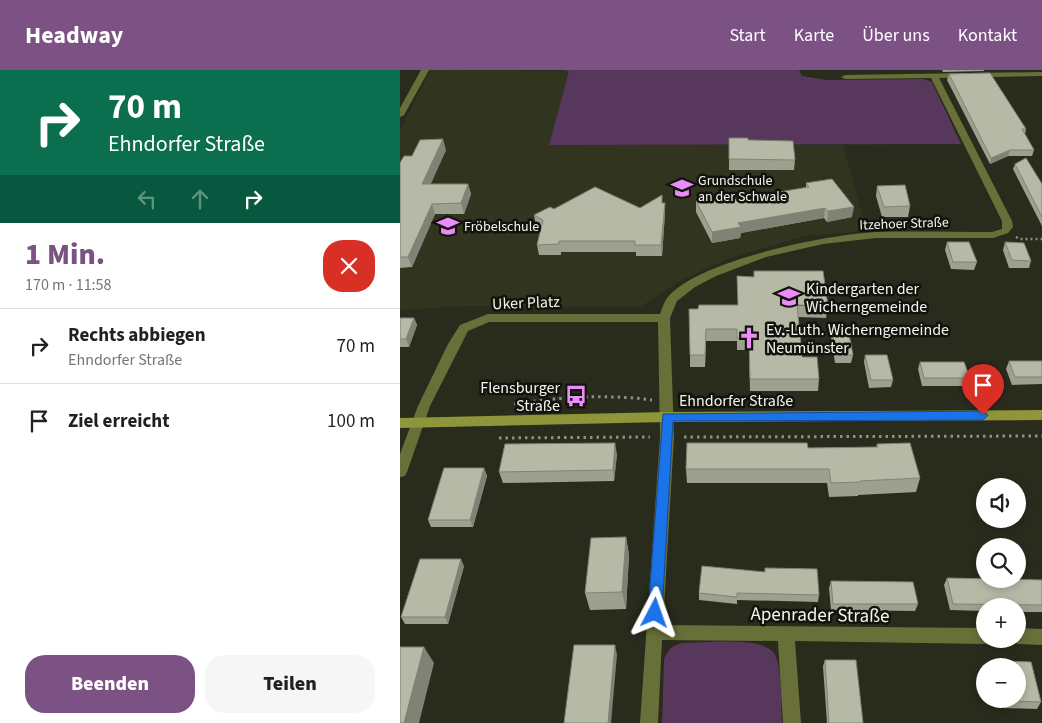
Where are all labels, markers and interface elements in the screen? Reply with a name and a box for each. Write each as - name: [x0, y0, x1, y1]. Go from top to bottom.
- text: Headway: [25, 18, 123, 53]
- text: Start: [729, 23, 766, 48]
- text: Karte: [794, 23, 834, 48]
- text: Über uns: [862, 23, 930, 48]
- text: Kontakt: [958, 23, 1017, 48]
- text: 70 m: [108, 82, 182, 132]
- icon: right: [25, 90, 90, 155]
- text: Ehndorfer Straße: [108, 128, 265, 160]
- place label: Grundschule an der Schwale: [698, 171, 787, 207]
- school or university icon: Grundschule an der Schwale: [669, 175, 695, 201]
- icon: left: [133, 185, 161, 213]
- icon: ahead: [186, 185, 214, 213]
- icon: right: [239, 185, 267, 213]
- street label: Itzehoer Straße: [859, 212, 949, 236]
- school or university icon: Fröbelschule: [435, 213, 461, 239]
- place label: Fröbelschule: [464, 217, 539, 237]
- text: 1 Min.: [25, 233, 105, 276]
- button: close: [323, 240, 375, 292]
- text: 170 m · 11:58: [25, 274, 112, 296]
- place label: Kindergarten der Wicherngemeinde: [806, 278, 927, 318]
- school or university icon: Kindergarten der Wicherngemeinde: [776, 284, 802, 310]
- street label: Uker Platz: [492, 291, 561, 315]
- place label: Ev.-Luth. Wicherngemeinde Neumünster: [766, 319, 949, 359]
- text: Rechts abbiegen: [68, 322, 206, 349]
- church icon: Ev.-Luth. Wicherngemeinde Neumünster: [736, 325, 762, 351]
- icon: right: [25, 332, 53, 360]
- text: 70 m: [337, 333, 375, 360]
- text: Ehndorfer Straße: [68, 349, 182, 371]
- pin: [962, 364, 1004, 415]
- icon: arrive: [969, 371, 997, 399]
- place label: Flensburger Straße: [480, 377, 560, 417]
- bus stop icon: Flensburger Straße: [563, 383, 589, 409]
- street label: Ehndorfer Straße: [679, 390, 793, 412]
- icon: arrive: [25, 407, 53, 435]
- text: Ziel erreicht: [68, 408, 169, 435]
- text: 100 m: [327, 408, 375, 435]
- map controls: [976, 478, 1026, 708]
- button: sound: [976, 478, 1026, 528]
- button: search: [976, 538, 1026, 588]
- position arrow: [628, 586, 680, 638]
- button: +: [976, 598, 1026, 648]
- street label: Apenrader Straße: [750, 601, 890, 630]
- button: Beenden: [25, 655, 195, 713]
- button: Teilen: [205, 655, 375, 713]
- button: −: [976, 658, 1026, 708]

